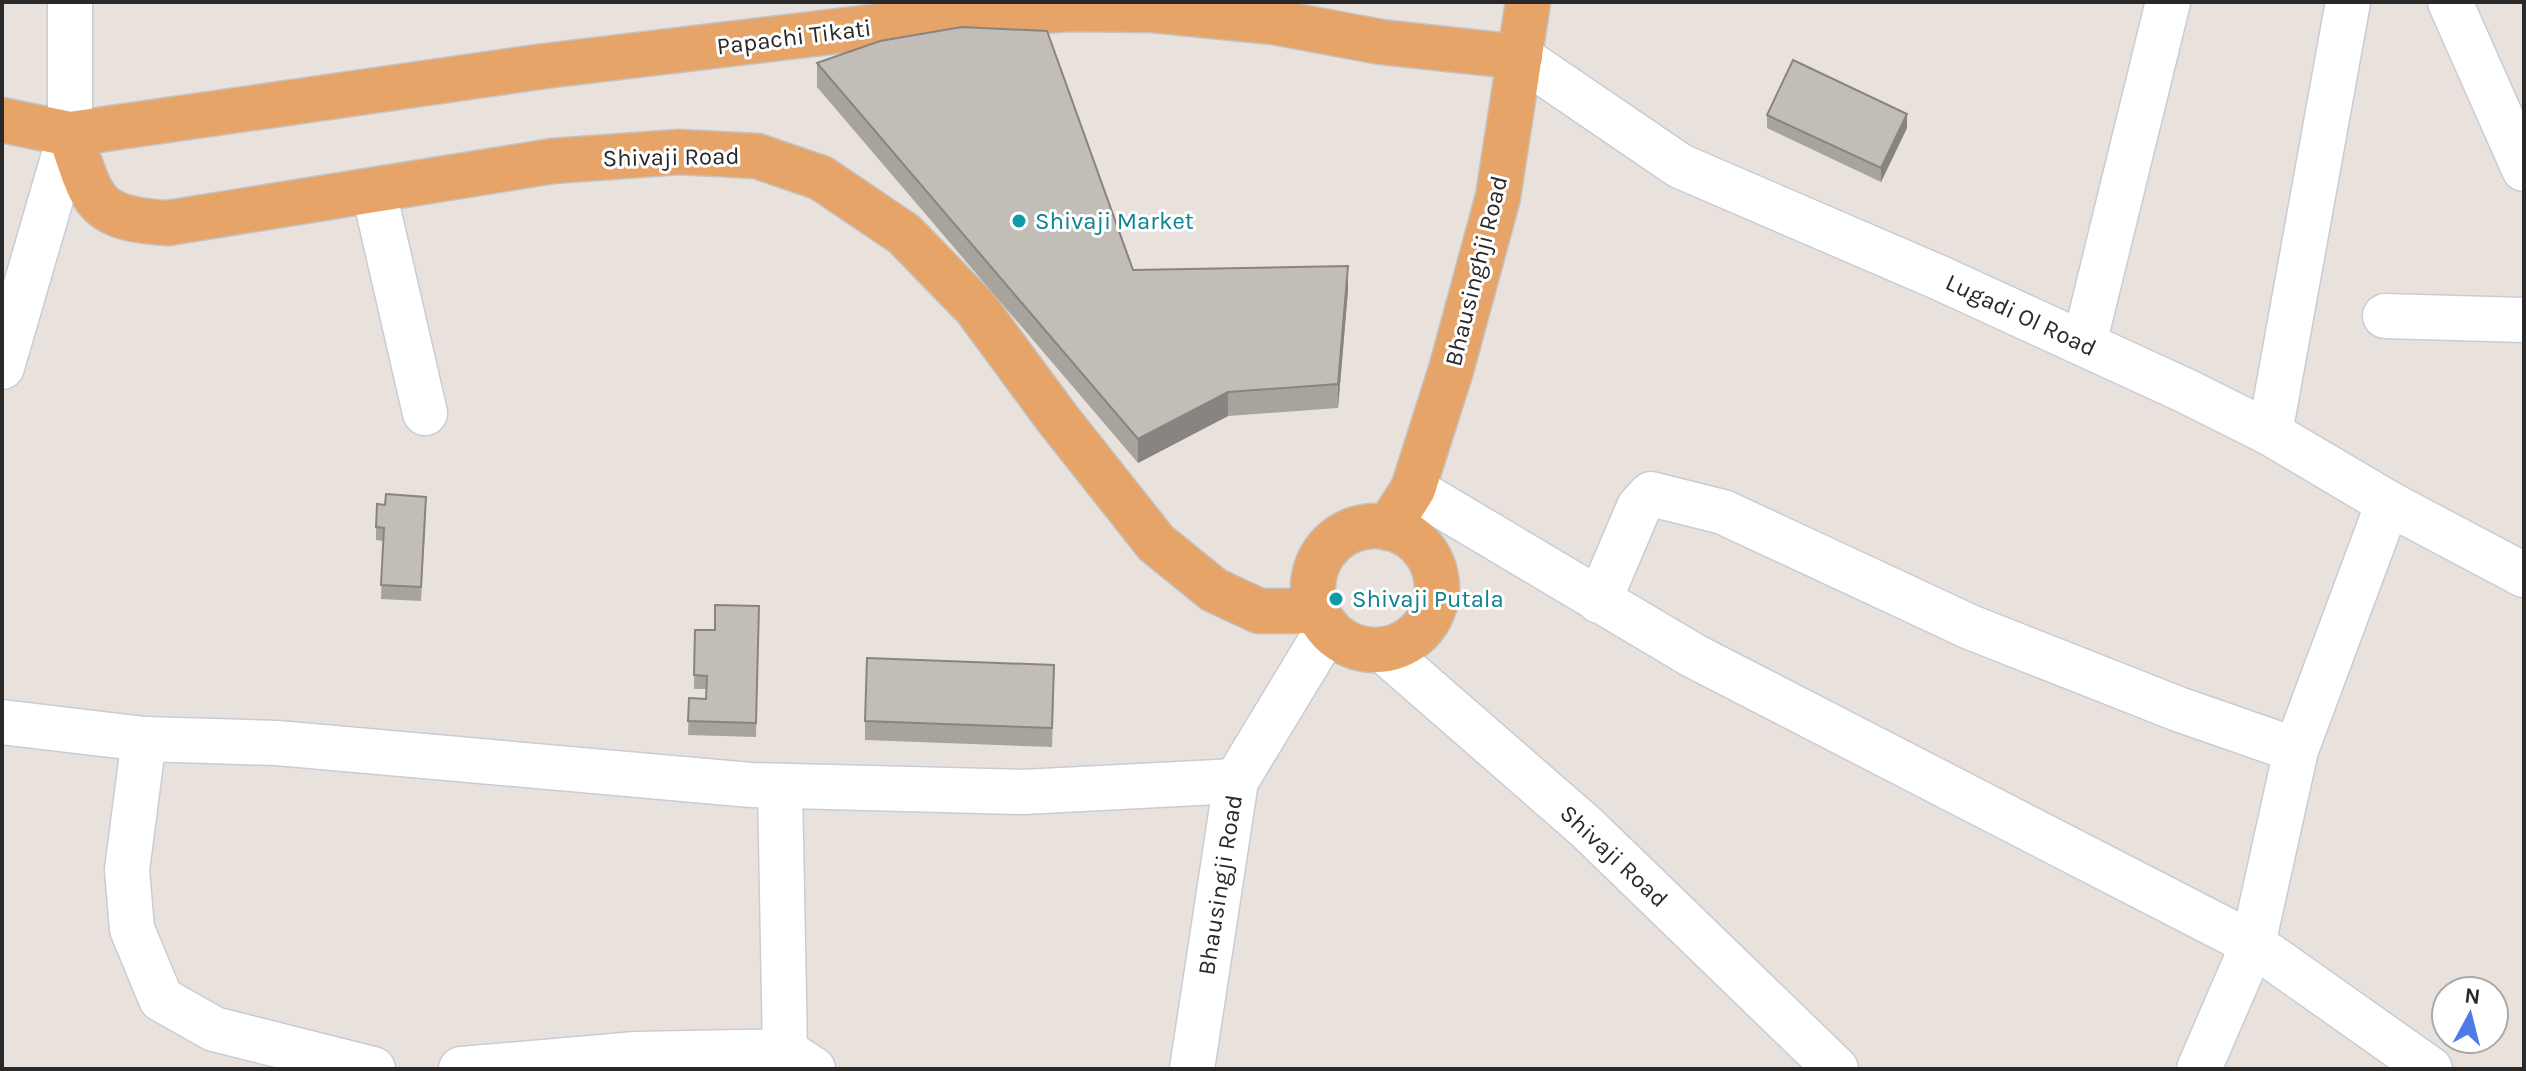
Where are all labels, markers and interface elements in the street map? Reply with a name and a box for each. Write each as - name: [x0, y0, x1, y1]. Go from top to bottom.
- street label: Papachi Tikati: [715, 14, 873, 60]
- street label: Shivaji Road: [602, 142, 740, 172]
- street label: Bhausinghji Road: [1439, 173, 1513, 369]
- place label: Shivaji Market: [1035, 207, 1194, 235]
- marker: Shivaji Market: [1010, 212, 1028, 230]
- street label: Lugadi Ol Road: [1941, 268, 2101, 362]
- place label: Shivaji Putala: [1352, 585, 1504, 613]
- marker: Shivaji Putala: [1327, 590, 1345, 608]
- street label: Bhausingji Road: [1192, 793, 1248, 977]
- street label: Shivaji Road: [1554, 799, 1674, 913]
- north arrow: [2430, 975, 2510, 1055]
- text: N: [2463, 982, 2482, 1010]

